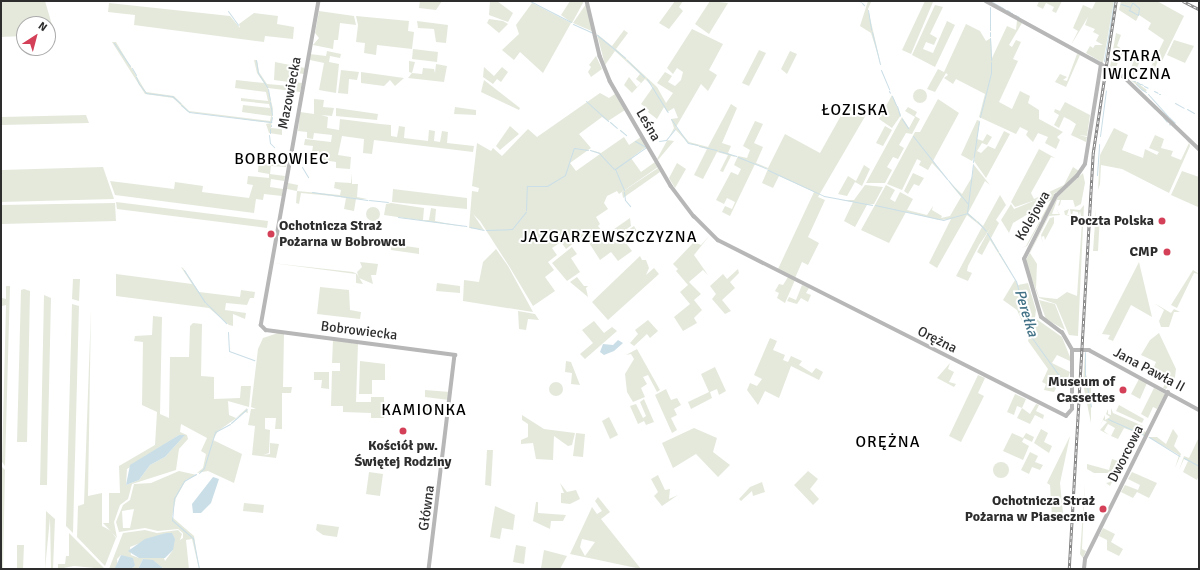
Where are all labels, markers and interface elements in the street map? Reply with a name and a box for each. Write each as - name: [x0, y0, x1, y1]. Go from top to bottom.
- north arrow: [16, 16, 56, 56]
- text: N: [36, 19, 50, 34]
- district label: STARA IWICZNA: [1102, 46, 1172, 84]
- street label: Mazowiecka: [275, 55, 305, 131]
- district label: ŁOZISKA: [821, 100, 889, 120]
- street label: Leśna: [632, 106, 664, 144]
- district label: BOBROWIEC: [234, 149, 330, 169]
- street label: Kolejowa: [1012, 188, 1054, 244]
- place label: Poczta Polska: [1070, 213, 1154, 229]
- marker: Poczta Polska: [1157, 216, 1167, 226]
- place label: Ochotnicza Straż Pożarna w Bobrowcu: [279, 218, 406, 250]
- district label: JAZGARZEWSZCZYZNA: [520, 227, 698, 247]
- marker: Ochotnicza Straż Pożarna w Bobrowcu: [266, 229, 276, 239]
- place label: CMP: [1130, 244, 1158, 260]
- marker: CMP: [1161, 246, 1173, 258]
- water label: Perełka: [1010, 287, 1042, 339]
- street label: Bobrowiecka: [320, 318, 398, 344]
- street label: Orężna: [914, 323, 960, 357]
- street label: Jana Pawła II: [1110, 344, 1188, 396]
- place label: Museum of Cassettes: [1048, 374, 1115, 406]
- marker: Museum of Cassettes: [1118, 385, 1128, 395]
- district label: KAMIONKA: [381, 400, 467, 420]
- street label: Dworcowa: [1104, 423, 1148, 485]
- marker: Kościół pw. Świętej Rodziny: [398, 426, 408, 436]
- district label: ORĘŻNA: [856, 432, 920, 452]
- place label: Kościół pw. Świętej Rodziny: [354, 438, 452, 470]
- street label: Główna: [416, 484, 438, 532]
- place label: Ochotnicza Straż Pożarna w Piasecznie: [965, 493, 1095, 526]
- marker: Ochotnicza Straż Pożarna w Piasecznie: [1098, 504, 1108, 514]

